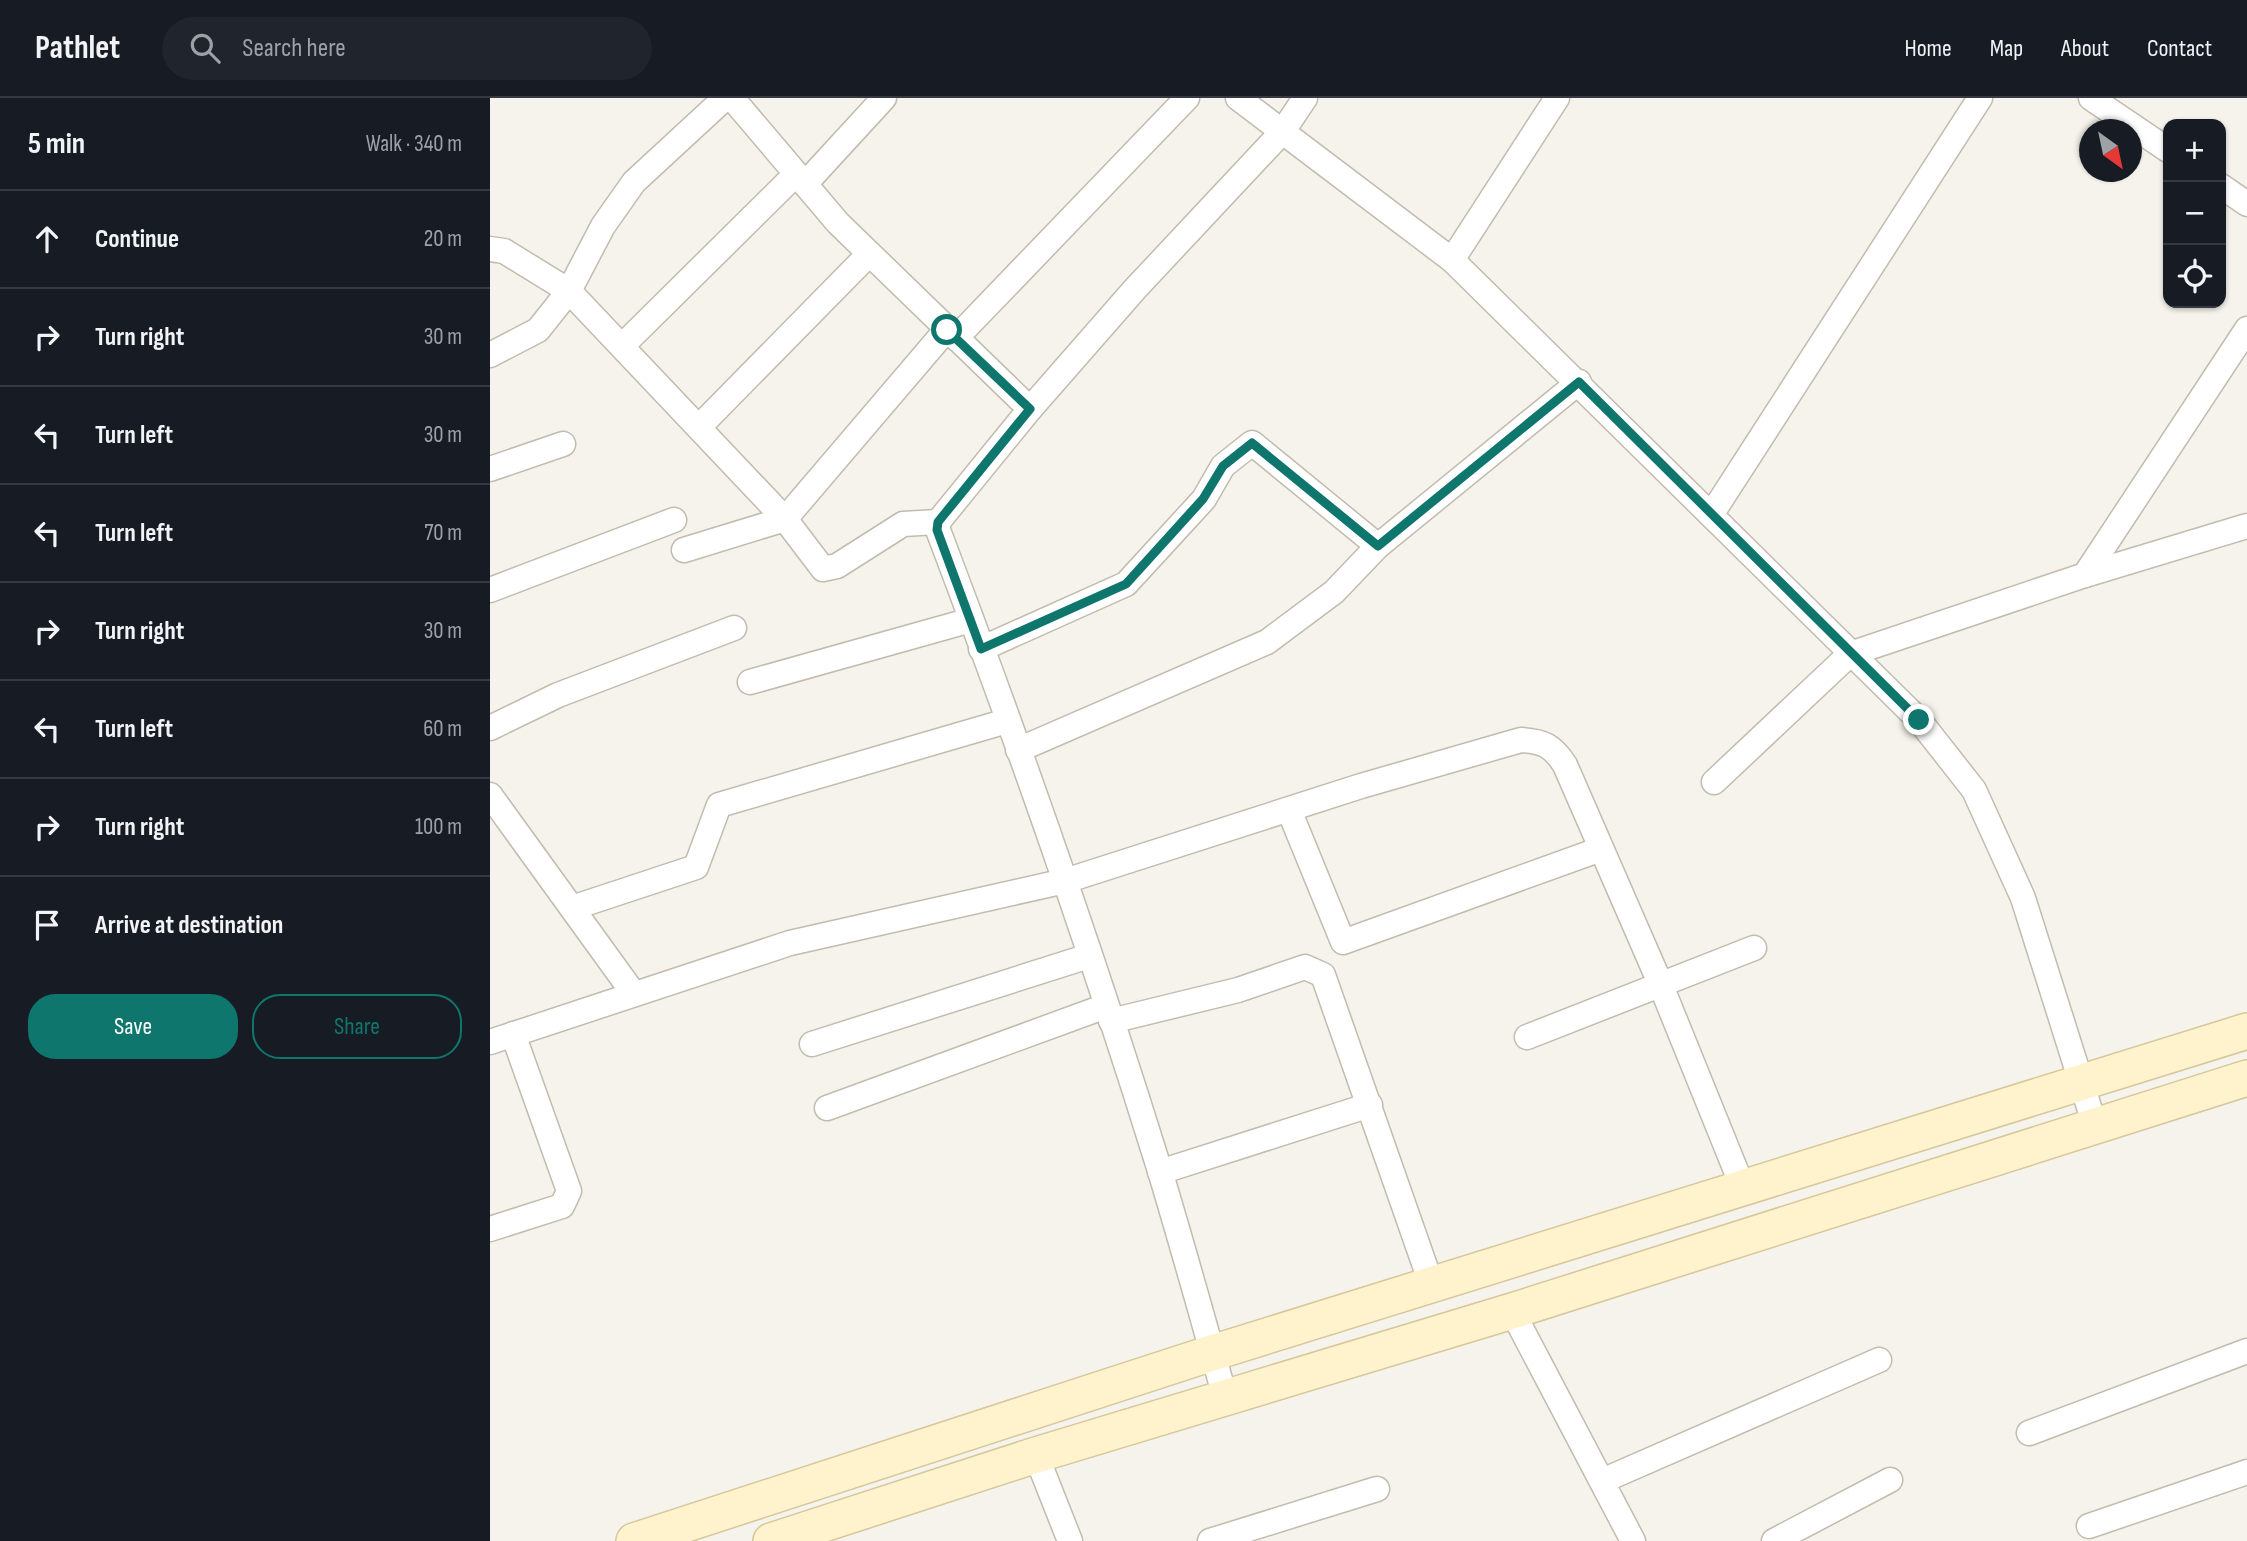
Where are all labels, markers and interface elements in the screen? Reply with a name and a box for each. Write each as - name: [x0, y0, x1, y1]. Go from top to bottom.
- search box: [162, 17, 652, 80]
- text: Pathlet: [35, 28, 120, 68]
- icon: search: [186, 29, 224, 67]
- text: Search here: [242, 33, 346, 64]
- text: Home: [1904, 34, 1952, 63]
- text: Map: [1990, 34, 2023, 63]
- text: About: [2061, 34, 2109, 63]
- text: Contact: [2147, 34, 2212, 63]
- north arrow: [2079, 119, 2142, 182]
- map controls: [2163, 119, 2226, 308]
- button: +: [2163, 119, 2226, 182]
- text: 5 min: [28, 126, 85, 162]
- text: Walk · 340 m: [366, 130, 462, 158]
- button: −: [2163, 182, 2226, 245]
- icon: ahead: [28, 220, 66, 258]
- text: Continue: [95, 224, 179, 255]
- text: 20 m: [424, 225, 462, 253]
- button: locate: [2163, 245, 2226, 308]
- route start: [931, 314, 962, 345]
- icon: right: [28, 318, 66, 356]
- text: Turn right: [95, 322, 184, 353]
- text: 30 m: [424, 323, 462, 351]
- icon: left: [28, 416, 66, 454]
- text: Turn left: [95, 420, 173, 451]
- text: 30 m: [424, 421, 462, 449]
- icon: left: [28, 514, 66, 552]
- text: Turn left: [95, 518, 173, 549]
- text: 70 m: [424, 519, 462, 547]
- icon: right: [28, 612, 66, 650]
- text: Turn right: [95, 616, 184, 647]
- text: 30 m: [424, 617, 462, 645]
- route end: [1903, 704, 1934, 735]
- icon: left: [28, 710, 66, 748]
- text: Turn left: [95, 714, 173, 745]
- text: 60 m: [423, 715, 462, 743]
- icon: right: [28, 808, 66, 846]
- text: Turn right: [95, 812, 184, 843]
- text: 100 m: [415, 813, 462, 841]
- icon: arrive: [28, 906, 66, 944]
- text: Arrive at destination: [95, 910, 283, 941]
- button: Save: [28, 994, 238, 1059]
- button: Share: [252, 994, 462, 1059]

